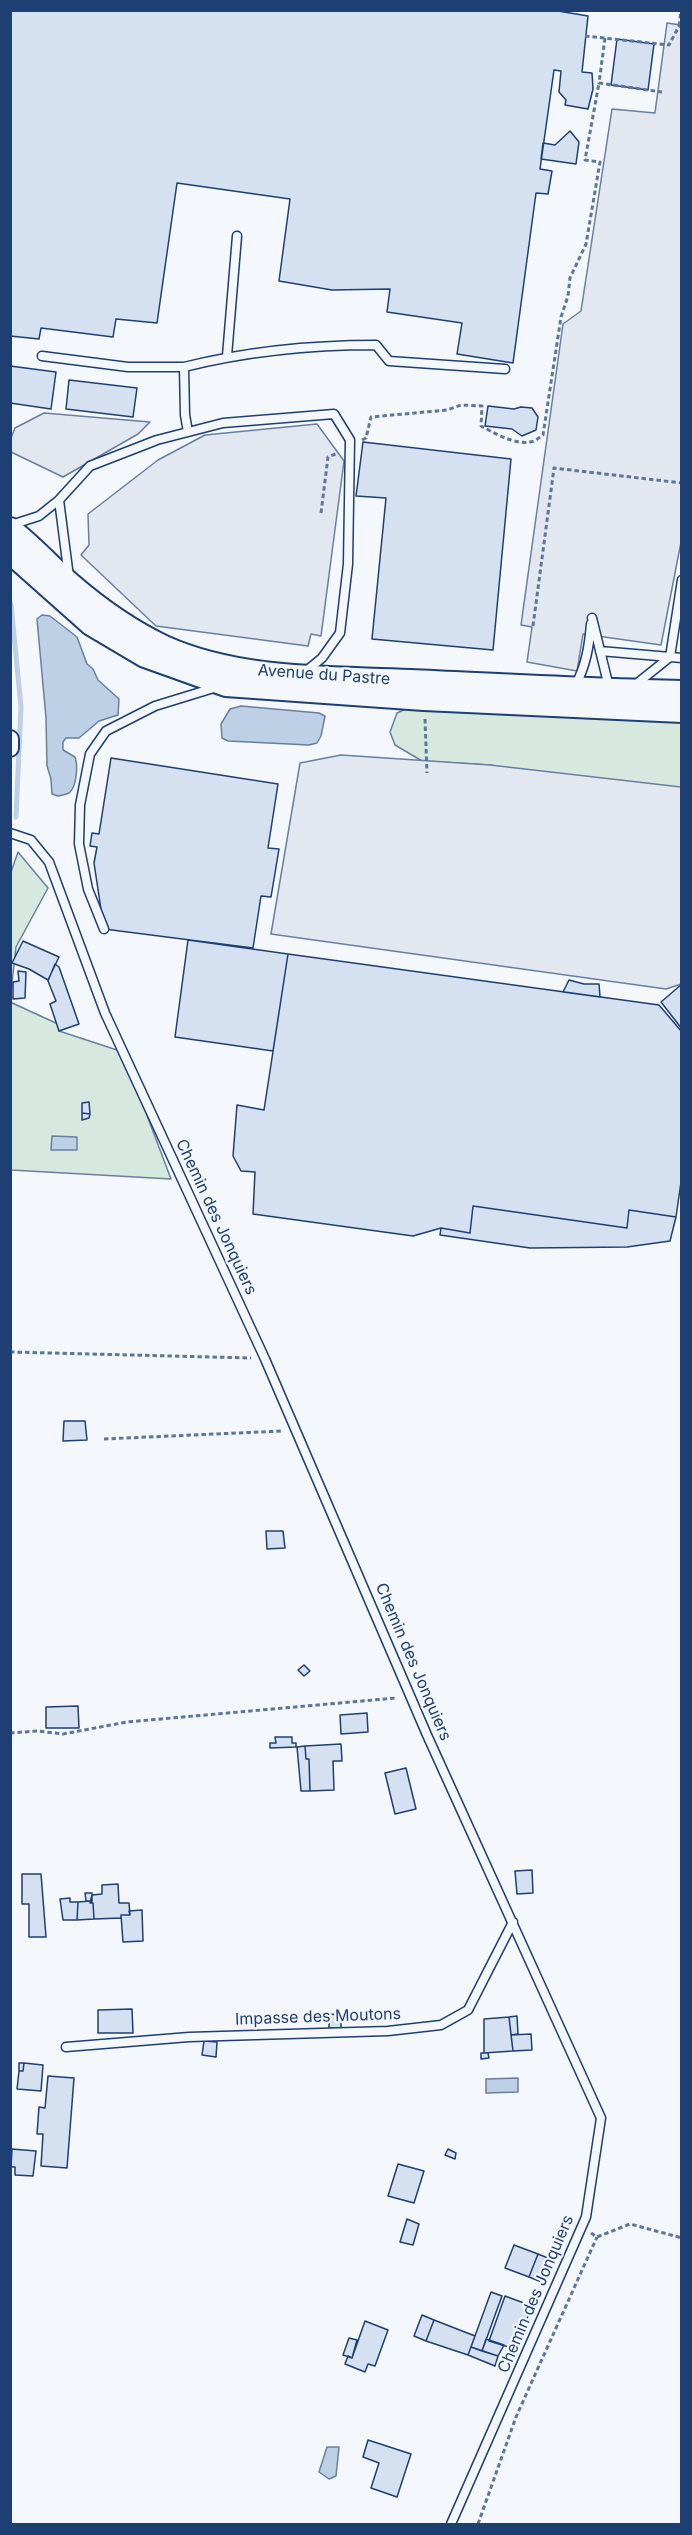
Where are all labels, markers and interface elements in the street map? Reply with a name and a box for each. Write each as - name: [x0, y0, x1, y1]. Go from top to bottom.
- street label: Avenue du Pastre: [257, 661, 391, 689]
- street label: Chemin des Jonquiers: [171, 1136, 261, 1298]
- street label: Chemin des Jonquiers: [371, 1580, 455, 1744]
- street label: Impasse des Moutons: [235, 2005, 401, 2029]
- street label: Chemin des Jonquiers: [494, 2212, 578, 2376]

